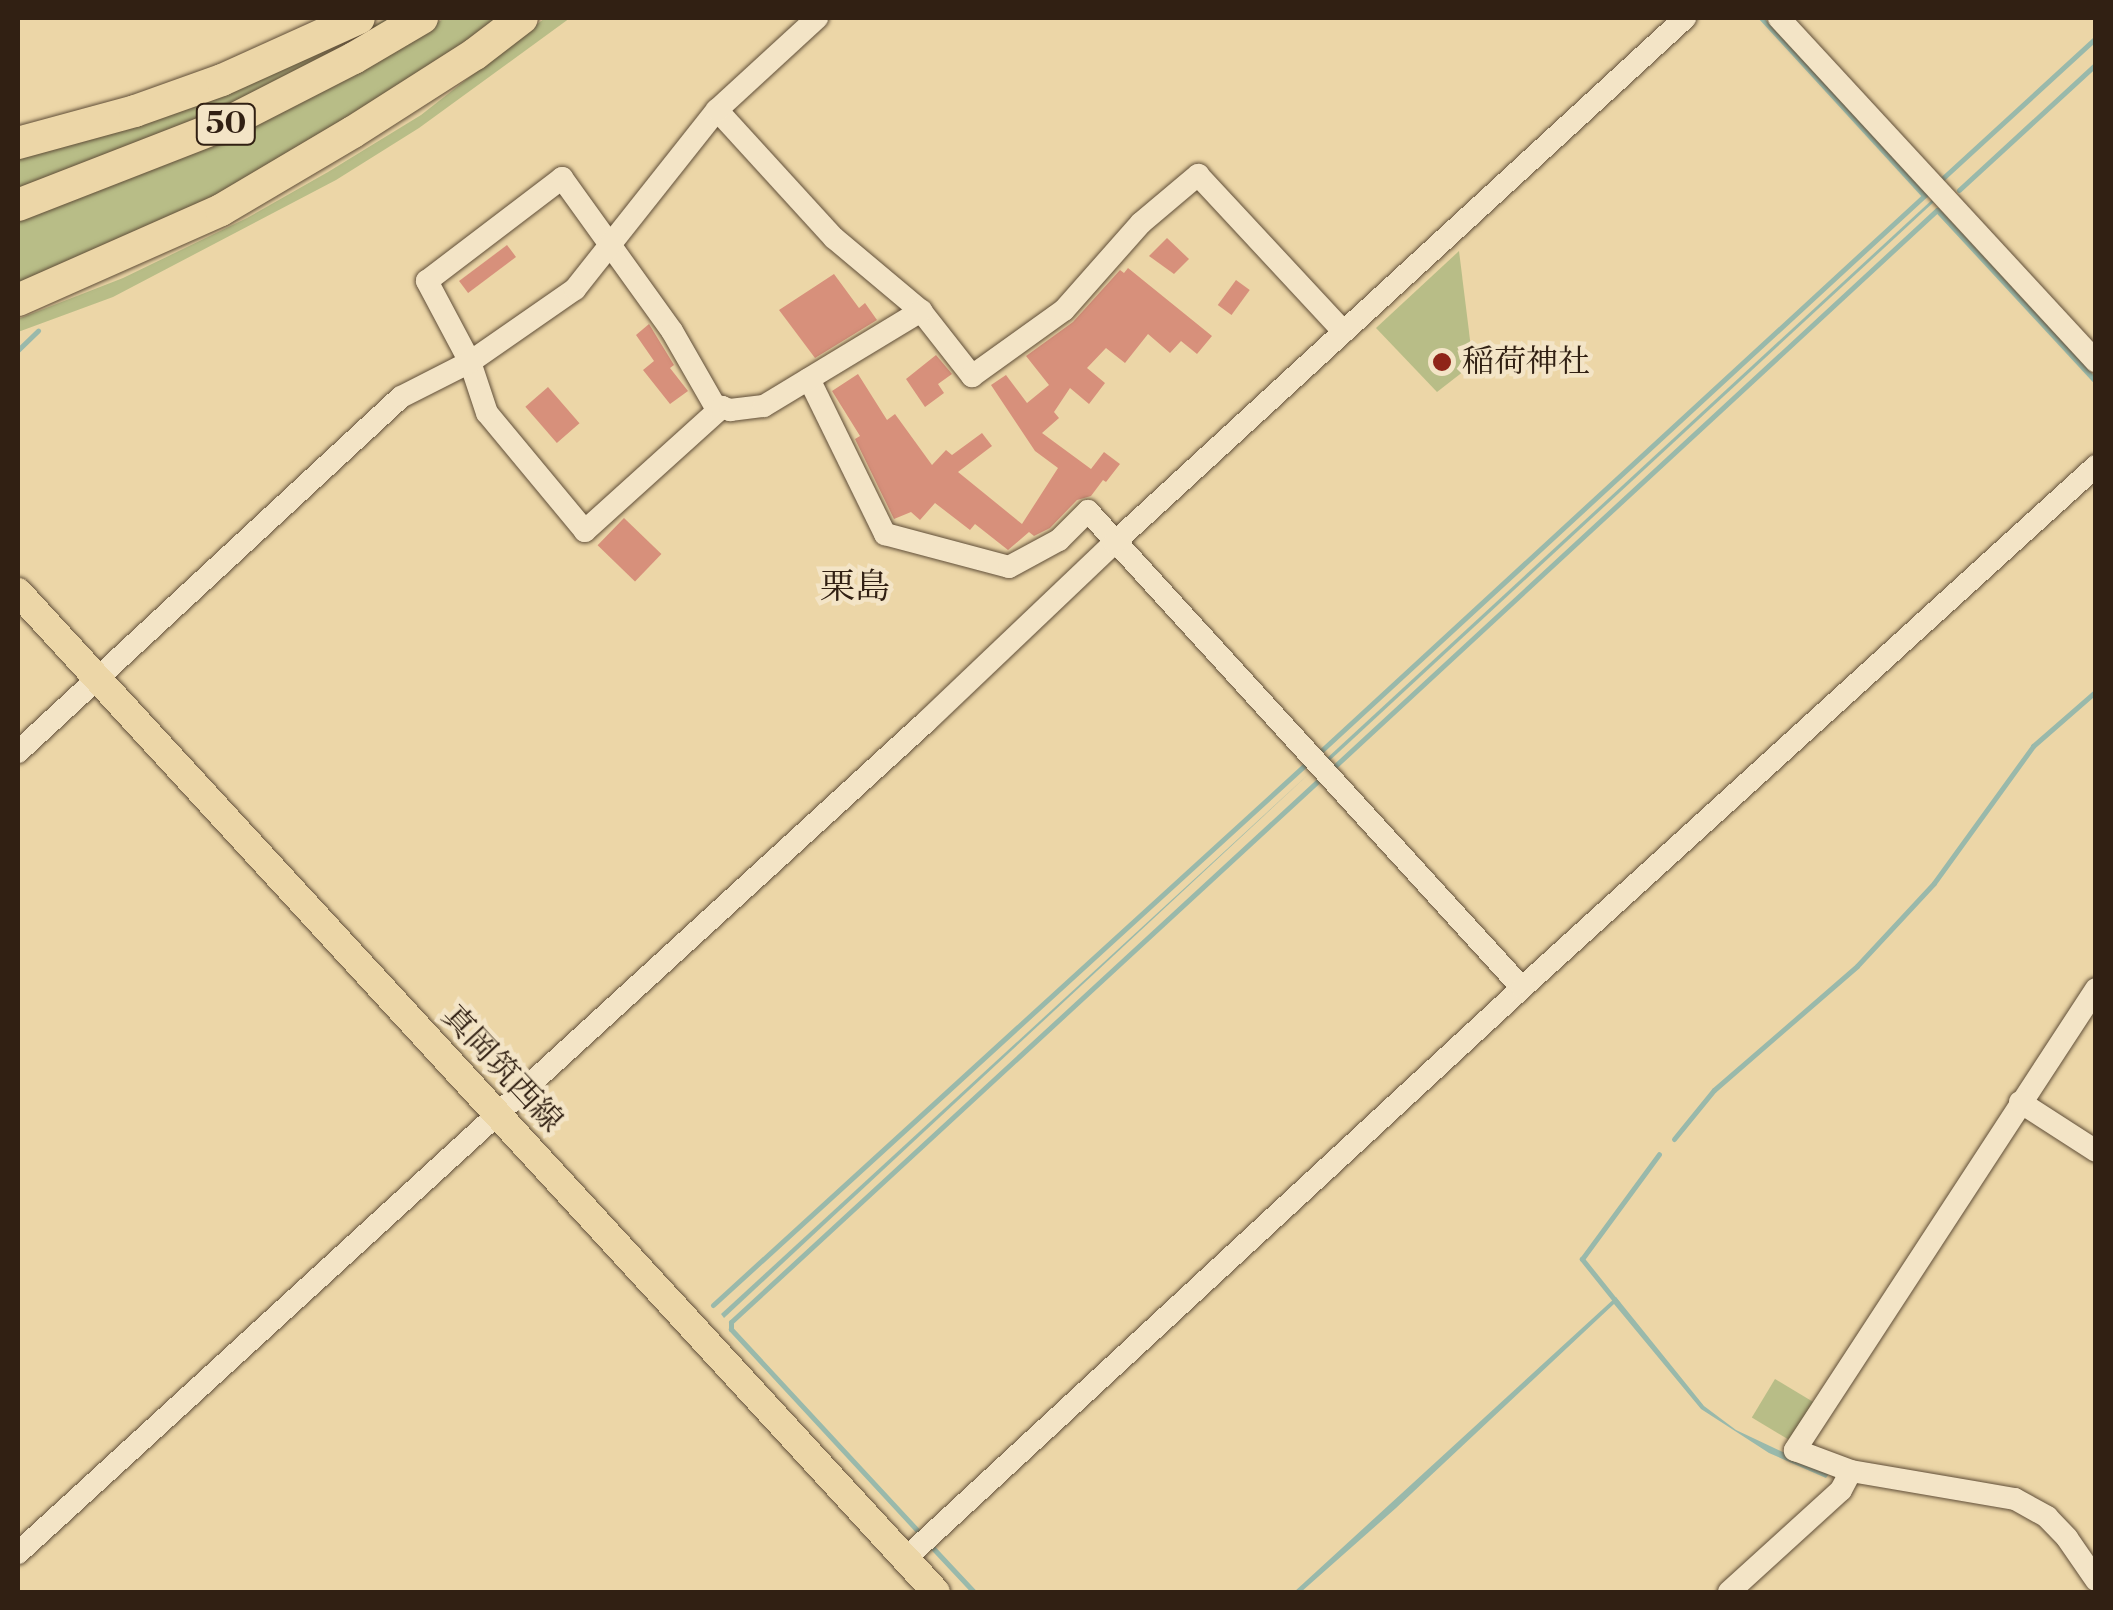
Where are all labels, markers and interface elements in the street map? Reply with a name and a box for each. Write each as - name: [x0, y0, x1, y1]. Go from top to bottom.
- road number: 50: [194, 99, 258, 149]
- place label: 稲荷神社: [1462, 343, 1590, 381]
- marker: 稲荷神社: [1431, 351, 1453, 373]
- district label: 栗島: [820, 567, 890, 609]
- street label: 真岡筑西線: [433, 997, 571, 1141]

